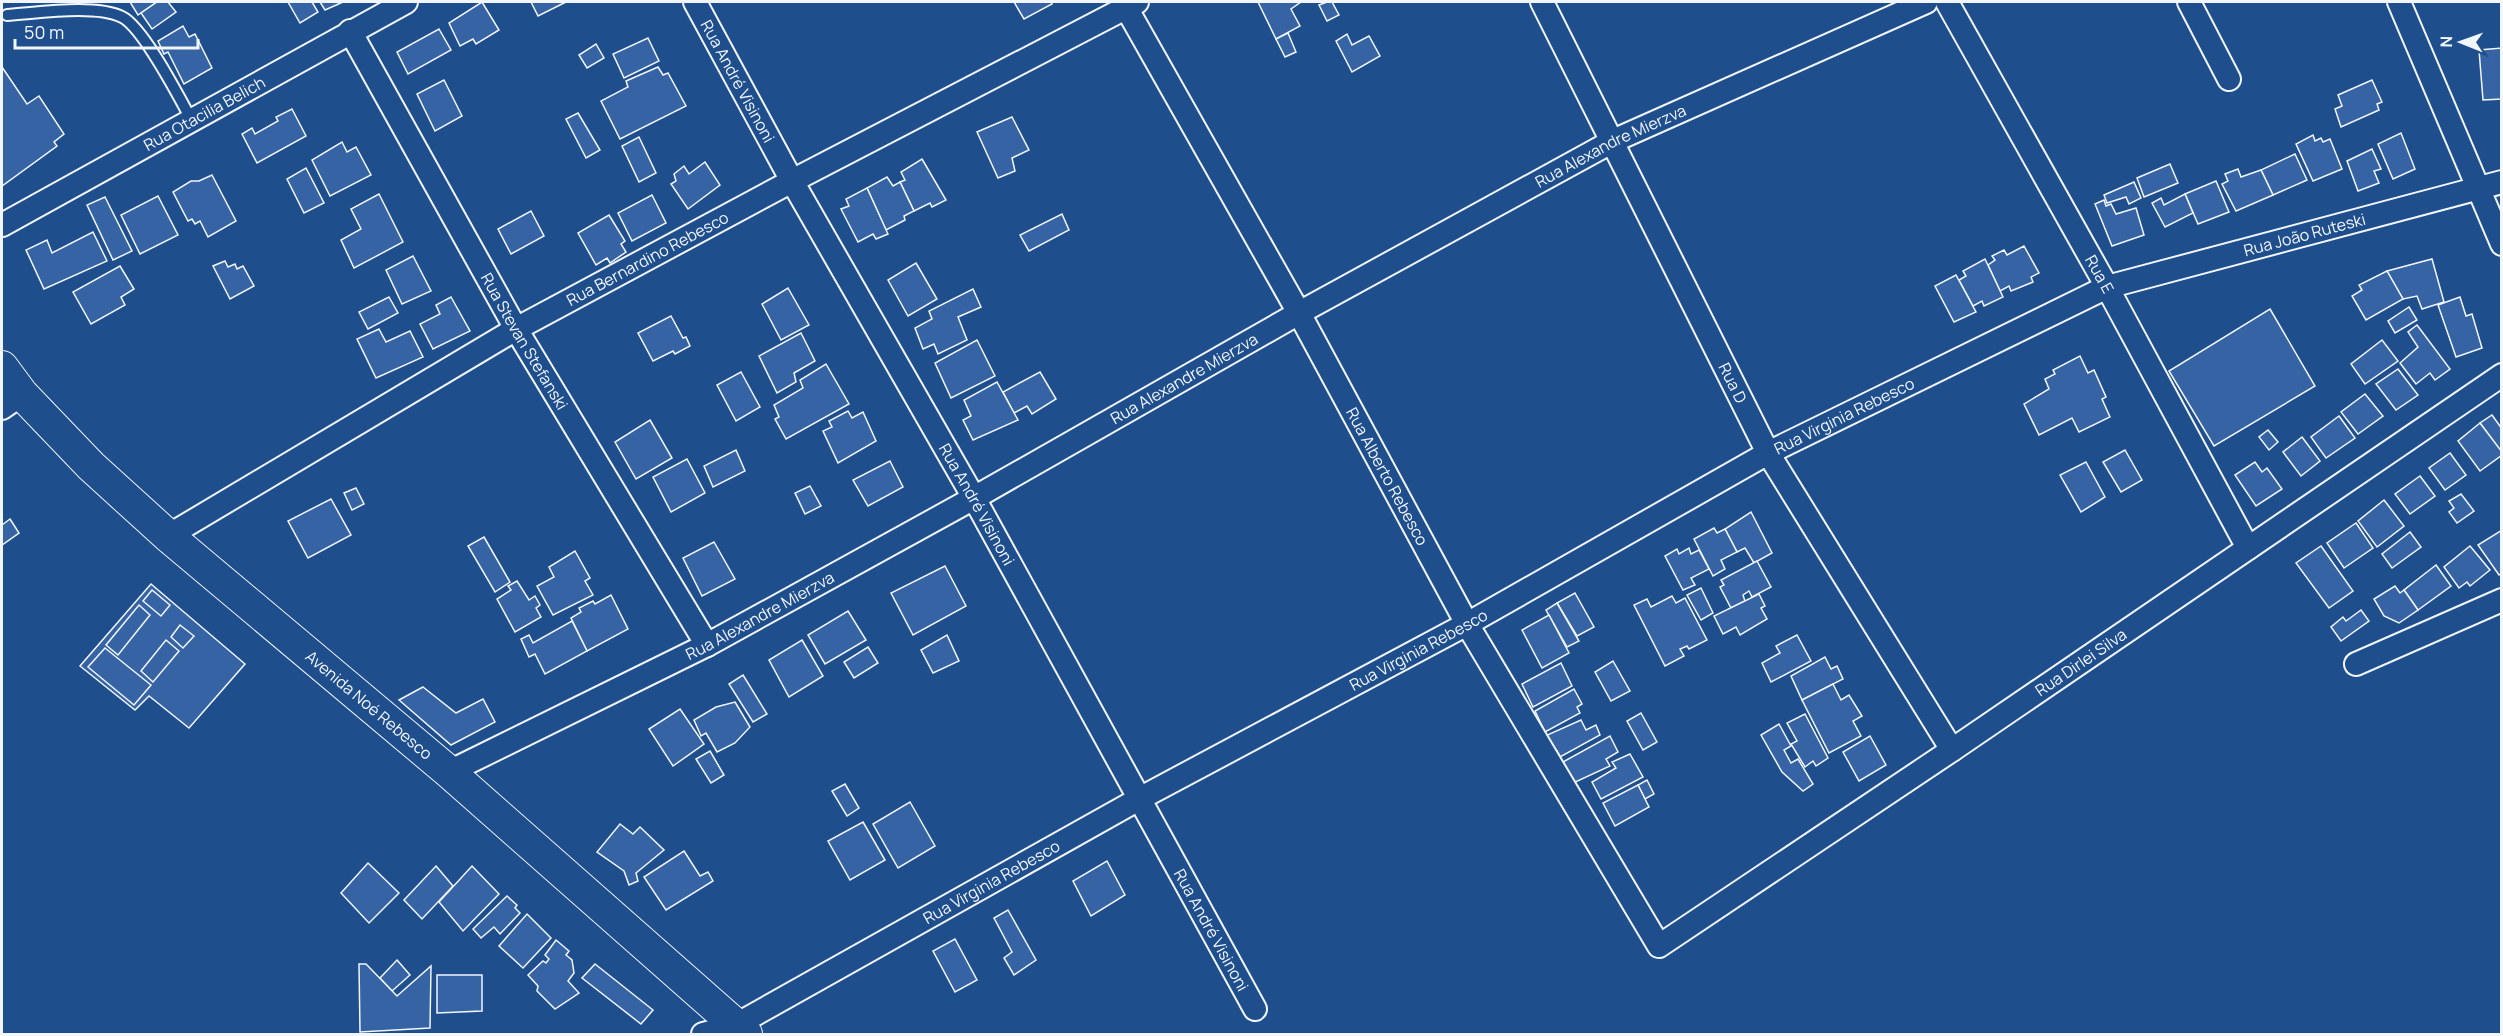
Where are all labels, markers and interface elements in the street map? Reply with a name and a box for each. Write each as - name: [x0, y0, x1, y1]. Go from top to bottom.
- scale bar: [15, 12, 198, 50]
- north arrow: [2431, 12, 2491, 72]
- street label: Rua André Visinoni: [696, 16, 780, 146]
- text: 50 m: [24, 20, 64, 44]
- text: N: [2435, 36, 2457, 48]
- street label: Rua Otacilia Belich: [140, 71, 269, 156]
- street label: Rua Alexandre Mierzva: [1531, 99, 1689, 193]
- street label: Rua Bernardino Rebesco: [563, 206, 732, 311]
- street label: Rua João Ruteski: [2241, 208, 2368, 261]
- street label: Rua E: [2080, 251, 2119, 297]
- street label: Rua Stevan Stefanski: [476, 269, 573, 414]
- street label: Rua Alexandre Mierzva: [1106, 328, 1262, 429]
- street label: Rua D: [1714, 359, 1752, 407]
- street label: Rua Virginia Rebesco: [1770, 372, 1918, 459]
- street label: Rua Alberto Rebesco: [1341, 403, 1433, 549]
- street label: Rua André Visinoni: [934, 439, 1020, 569]
- street label: Rua Alexandre Mierzva: [682, 566, 838, 665]
- street label: Rua Virginia Rebesco: [1346, 604, 1491, 696]
- street label: Rua Dirlei Silva: [2031, 623, 2131, 701]
- street label: Avenida Noé Rebesco: [301, 645, 437, 764]
- street label: Rua Virginia Rebesco: [919, 835, 1064, 929]
- street label: Rua André Visinoni: [1169, 865, 1254, 995]

